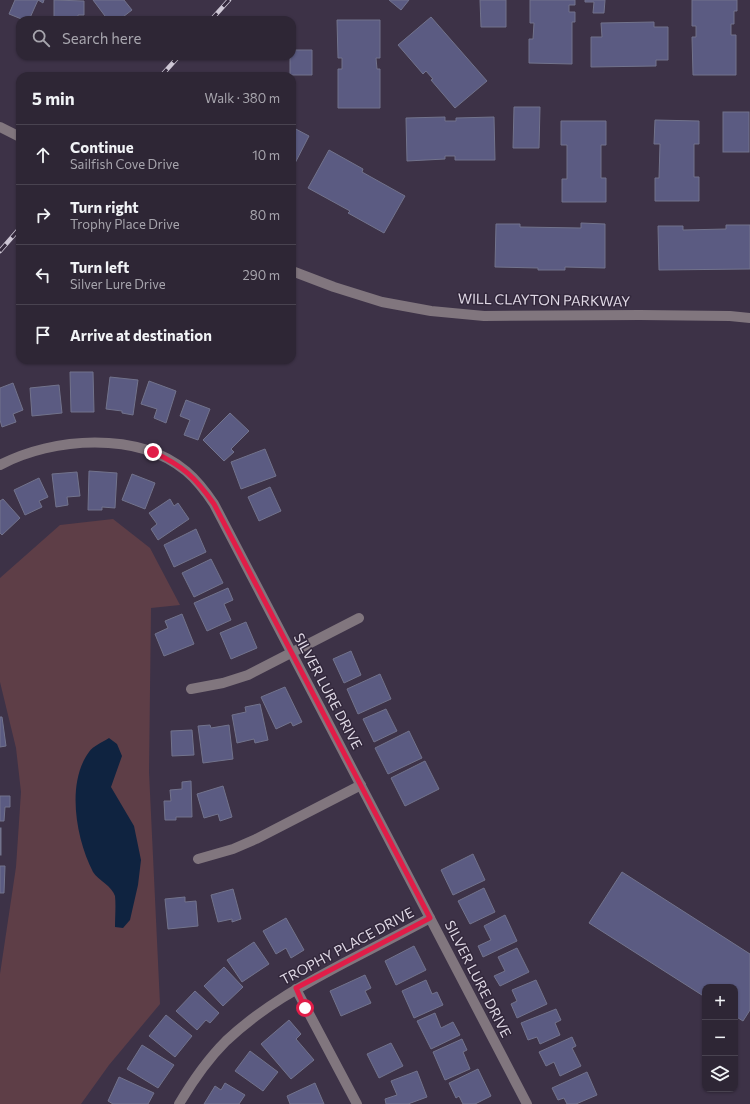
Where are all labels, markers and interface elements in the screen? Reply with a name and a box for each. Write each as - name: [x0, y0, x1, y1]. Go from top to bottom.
- search box: [16, 16, 296, 60]
- icon: search: [30, 27, 52, 49]
- text: Search here: [62, 29, 141, 47]
- text: 5 min: [32, 88, 75, 109]
- text: Walk · 380 m: [205, 90, 280, 106]
- text: Continue: [70, 138, 134, 156]
- icon: ahead: [32, 144, 54, 166]
- text: 10 m: [252, 147, 280, 163]
- text: Sailfish Cove Drive: [70, 156, 179, 172]
- text: Turn right: [70, 198, 139, 216]
- icon: right: [32, 204, 54, 226]
- text: 80 m: [250, 207, 280, 223]
- text: Trophy Place Drive: [70, 216, 180, 232]
- text: Turn left: [70, 258, 129, 276]
- icon: left: [32, 264, 54, 286]
- text: 290 m: [243, 267, 280, 283]
- text: Silver Lure Drive: [70, 276, 166, 292]
- street label: WILL CLAYTON PARKWAY: [458, 289, 630, 310]
- icon: arrive: [32, 324, 54, 346]
- text: Arrive at destination: [70, 326, 212, 344]
- route end: [144, 443, 162, 461]
- street label: SILVER LURE DRIVE: [291, 630, 366, 752]
- street label: TROPHY PLACE DRIVE: [277, 903, 416, 988]
- street label: SILVER LURE DRIVE: [442, 917, 515, 1040]
- map controls: [702, 984, 738, 1092]
- button: +: [702, 984, 738, 1020]
- route start: [296, 999, 314, 1017]
- button: −: [702, 1020, 738, 1056]
- button: layers: [702, 1056, 738, 1092]

